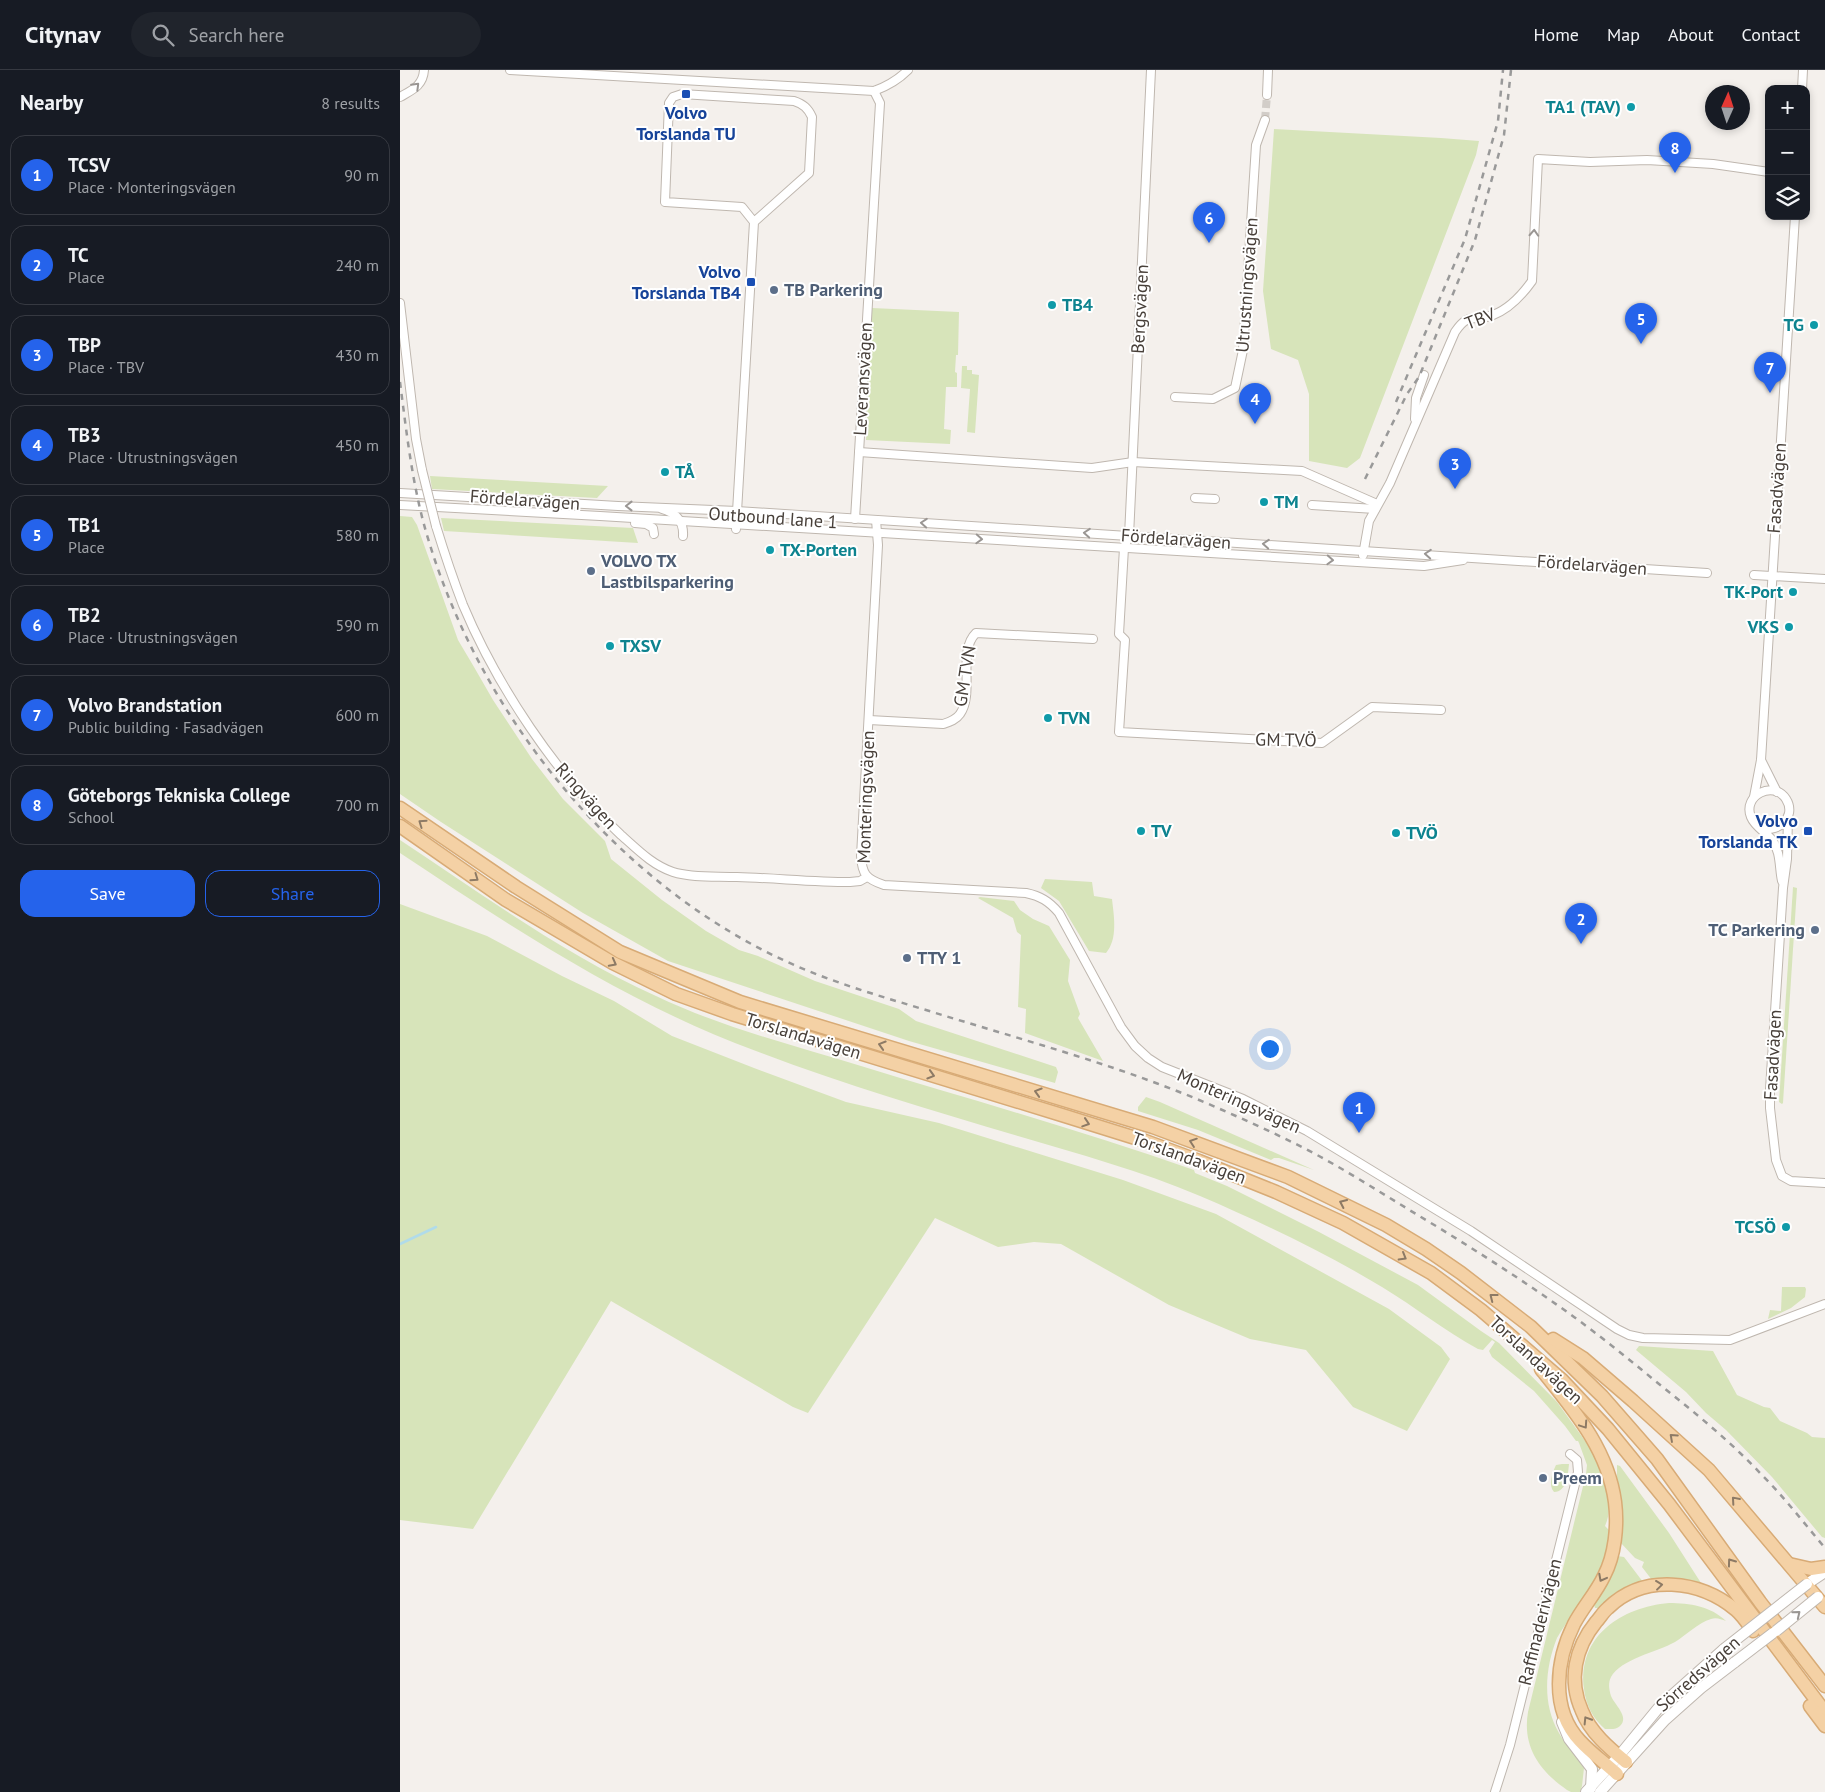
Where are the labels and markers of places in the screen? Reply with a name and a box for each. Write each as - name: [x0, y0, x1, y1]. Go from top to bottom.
- marker: Volvo Torslanda TU: [680, 88, 692, 100]
- place label: TA1 (TAV): [1545, 95, 1621, 118]
- place label: Volvo Torslanda TU: [636, 101, 736, 145]
- marker: TA1 (TAV): [1625, 101, 1637, 113]
- pin: 8: [1659, 132, 1691, 173]
- pin: 6: [1193, 202, 1225, 243]
- place label: Volvo Torslanda TB4: [632, 260, 741, 304]
- marker: Volvo Torslanda TB4: [745, 276, 757, 288]
- place label: TB Parkering: [784, 278, 883, 301]
- marker: TB Parkering: [768, 284, 780, 296]
- place label: TB4: [1062, 293, 1093, 316]
- marker: TB4: [1046, 299, 1058, 311]
- pin: 5: [1625, 303, 1657, 344]
- place label: TG: [1784, 313, 1804, 336]
- marker: TG: [1808, 319, 1820, 331]
- pin: 7: [1754, 352, 1786, 393]
- pin: 4: [1239, 383, 1271, 424]
- pin: 3: [1439, 448, 1471, 489]
- place label: TÅ: [675, 460, 695, 483]
- marker: TÅ: [659, 466, 671, 478]
- place label: TM: [1274, 490, 1299, 513]
- marker: TM: [1258, 496, 1270, 508]
- place label: TX-Porten: [780, 538, 857, 561]
- marker: TX-Porten: [764, 544, 776, 556]
- place label: VOLVO TX Lastbilsparkering: [600, 549, 734, 593]
- marker: VOLVO TX Lastbilsparkering: [585, 565, 597, 577]
- place label: TK-Port: [1724, 580, 1784, 603]
- marker: TK-Port: [1787, 586, 1799, 598]
- place label: VKS: [1746, 615, 1779, 638]
- marker: VKS: [1783, 621, 1795, 633]
- place label: TXSV: [620, 634, 661, 657]
- marker: TXSV: [604, 640, 616, 652]
- place label: TVN: [1058, 706, 1090, 729]
- marker: TVN: [1042, 712, 1054, 724]
- place label: Volvo Torslanda TK: [1699, 809, 1798, 853]
- place label: TV: [1151, 819, 1172, 842]
- place label: TVÖ: [1406, 821, 1438, 844]
- marker: TV: [1135, 825, 1147, 837]
- marker: Volvo Torslanda TK: [1802, 825, 1814, 837]
- marker: TVÖ: [1390, 827, 1402, 839]
- pin: 2: [1565, 903, 1597, 944]
- place label: TC Parkering: [1708, 918, 1805, 941]
- marker: TC Parkering: [1809, 924, 1821, 936]
- place label: TTY 1: [917, 946, 961, 969]
- marker: TTY 1: [901, 952, 913, 964]
- pin: 1: [1343, 1092, 1375, 1133]
- place label: TCSÖ: [1735, 1215, 1776, 1238]
- marker: TCSÖ: [1780, 1221, 1792, 1233]
- place label: Preem: [1553, 1466, 1602, 1489]
- marker: Preem: [1537, 1472, 1549, 1484]

